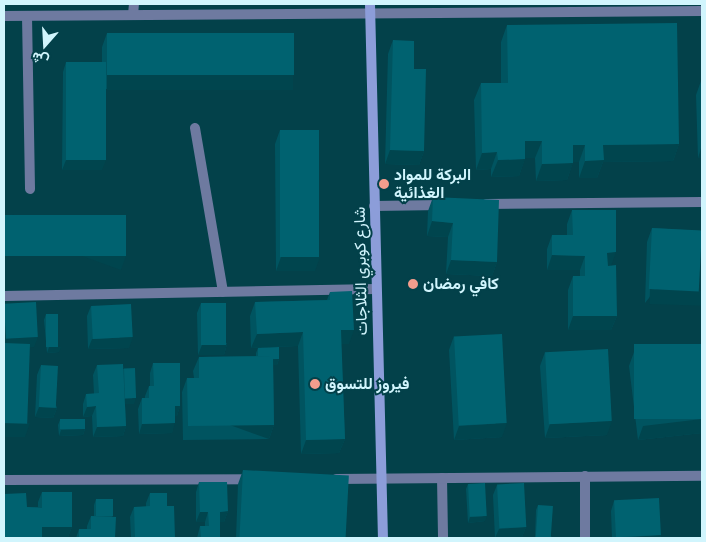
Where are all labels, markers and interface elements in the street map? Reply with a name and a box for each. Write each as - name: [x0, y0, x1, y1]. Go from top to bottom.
- north arrow: [20, 20, 70, 70]
- text: ش: [29, 48, 51, 70]
- place label: البركة للمواد الغذائية: [394, 165, 471, 203]
- marker: البركة للمواد الغذائية: [378, 178, 390, 190]
- street label: شارع كوبري الثلاجات: [350, 206, 372, 336]
- place label: كافي رمضان: [423, 274, 499, 294]
- marker: كافي رمضان: [407, 278, 419, 290]
- place label: فيروز للتسوق: [325, 374, 410, 394]
- marker: فيروز للتسوق: [309, 378, 321, 390]

